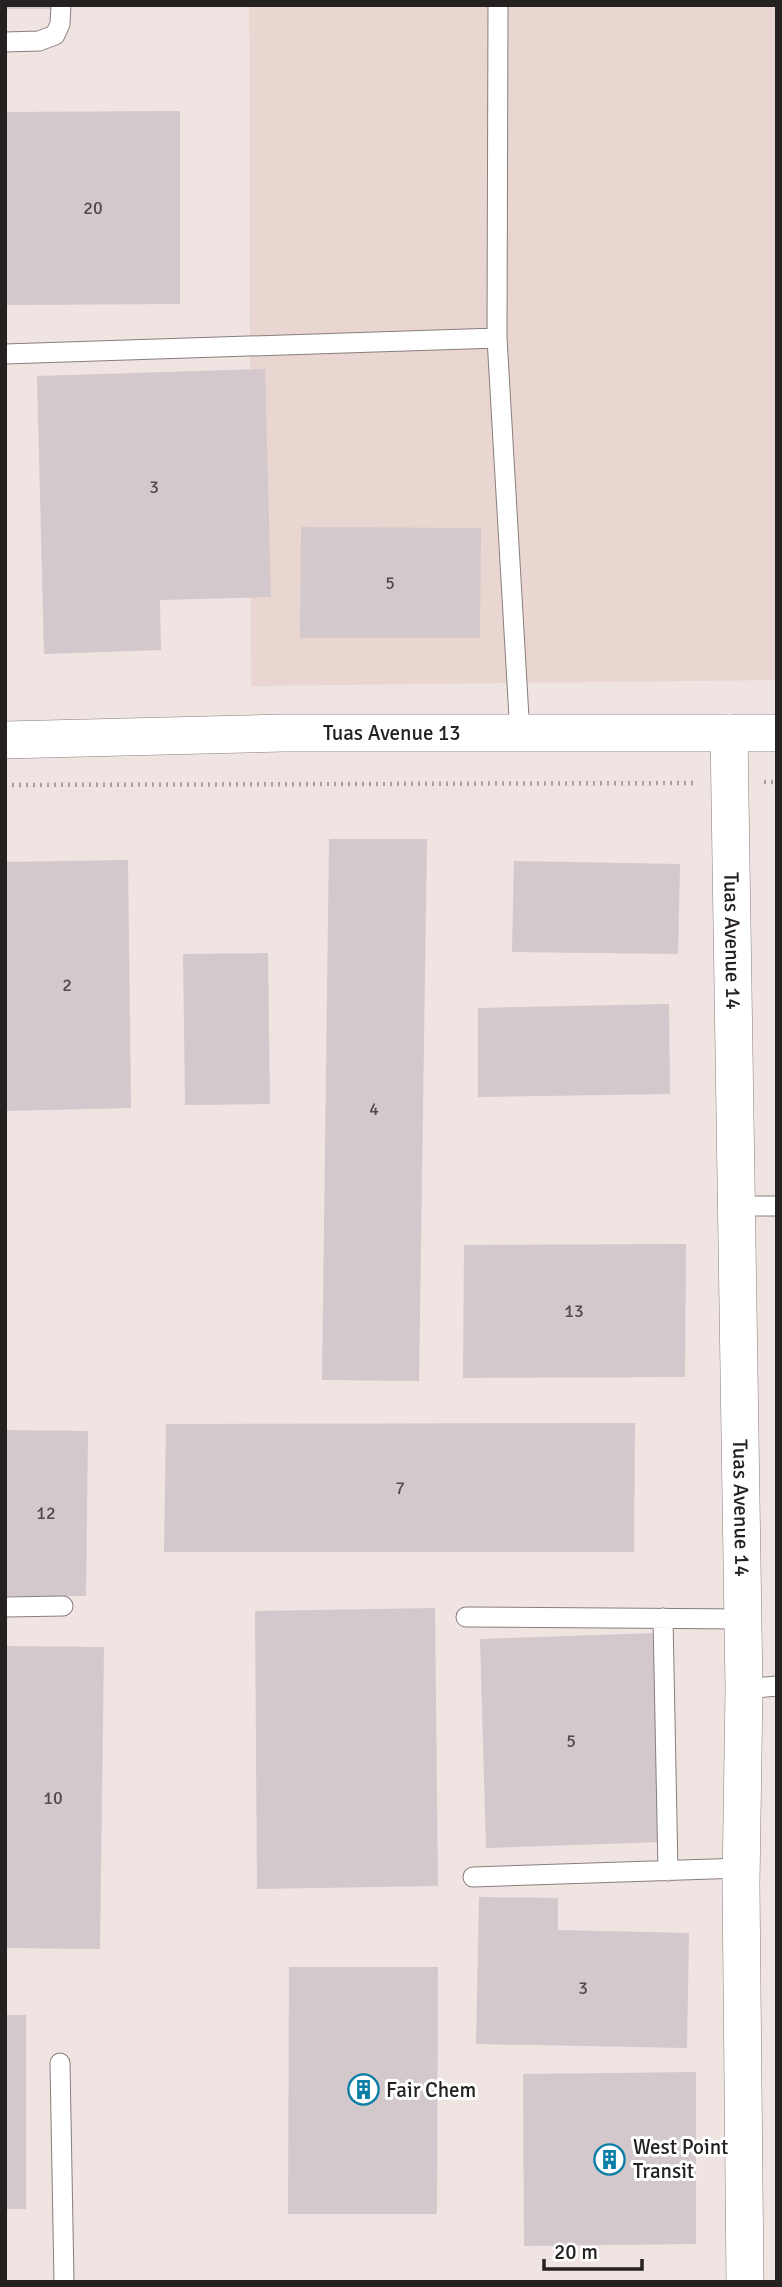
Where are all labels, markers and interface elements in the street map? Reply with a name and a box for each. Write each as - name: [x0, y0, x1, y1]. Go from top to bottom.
- house number: 20: [83, 197, 103, 219]
- house number: 3: [149, 476, 159, 498]
- house number: 5: [385, 572, 395, 594]
- street label: Tuas Avenue 13: [323, 720, 461, 746]
- street label: Tuas Avenue 14: [718, 872, 746, 1010]
- house number: 2: [62, 974, 72, 996]
- house number: 4: [369, 1098, 379, 1120]
- house number: 13: [564, 1300, 584, 1322]
- street label: Tuas Avenue 14: [727, 1439, 755, 1577]
- house number: 7: [395, 1477, 405, 1499]
- house number: 12: [36, 1502, 56, 1524]
- house number: 5: [566, 1730, 576, 1752]
- house number: 10: [43, 1787, 63, 1809]
- house number: 3: [578, 1977, 588, 1999]
- building icon: Fair Chem: [346, 2073, 380, 2107]
- place label: Fair Chem: [386, 2077, 476, 2103]
- place label: West Point Transit: [633, 2134, 728, 2184]
- building icon: West Point Transit: [593, 2142, 627, 2176]
- scale bar: [544, 2228, 642, 2272]
- text: 20 m: [554, 2239, 598, 2265]

